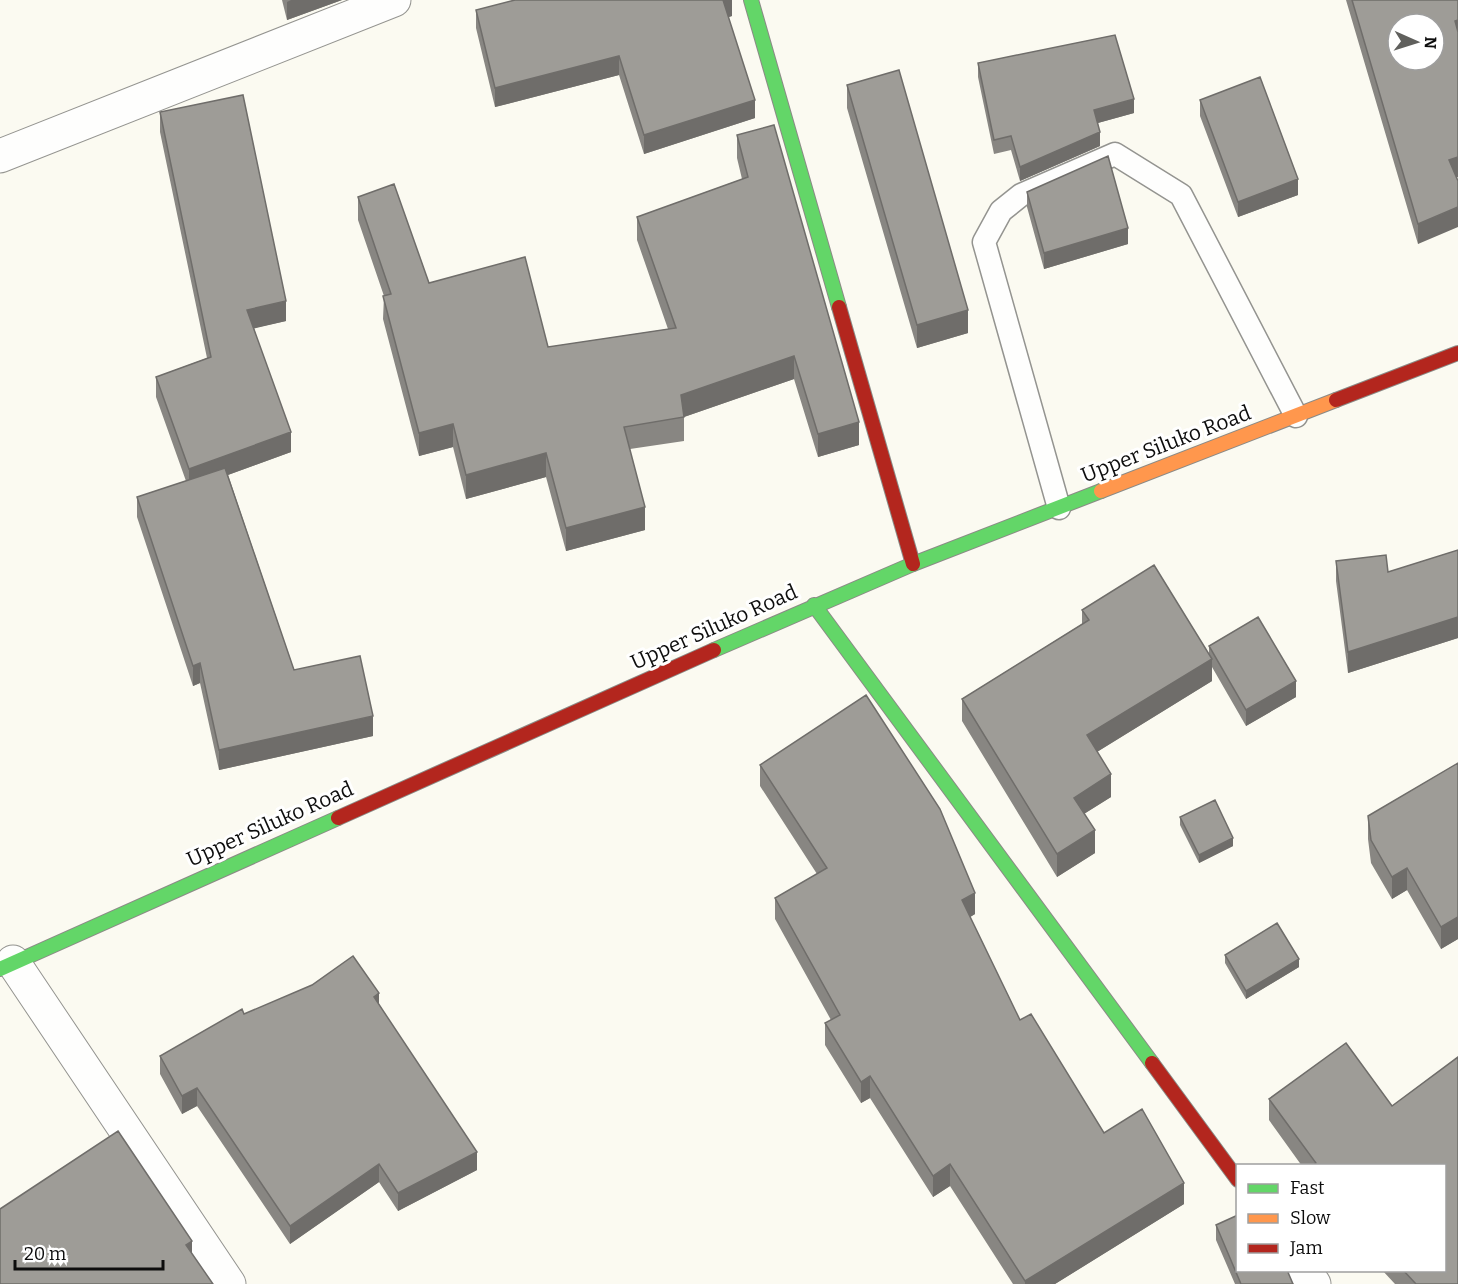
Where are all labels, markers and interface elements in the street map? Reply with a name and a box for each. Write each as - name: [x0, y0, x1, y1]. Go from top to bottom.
- north arrow: [1386, 12, 1446, 72]
- text: N: [1421, 36, 1440, 49]
- street label: Upper Siluko Road: [1077, 400, 1255, 488]
- street label: Upper Siluko Road: [627, 579, 801, 675]
- street label: Upper Siluko Road: [183, 776, 357, 872]
- legend: [1236, 1164, 1446, 1272]
- text: Fast: [1290, 1177, 1325, 1199]
- text: Slow: [1290, 1207, 1331, 1229]
- scale bar: [15, 1233, 164, 1271]
- text: Jam: [1289, 1237, 1323, 1259]
- text: 20 m: [24, 1243, 66, 1265]

